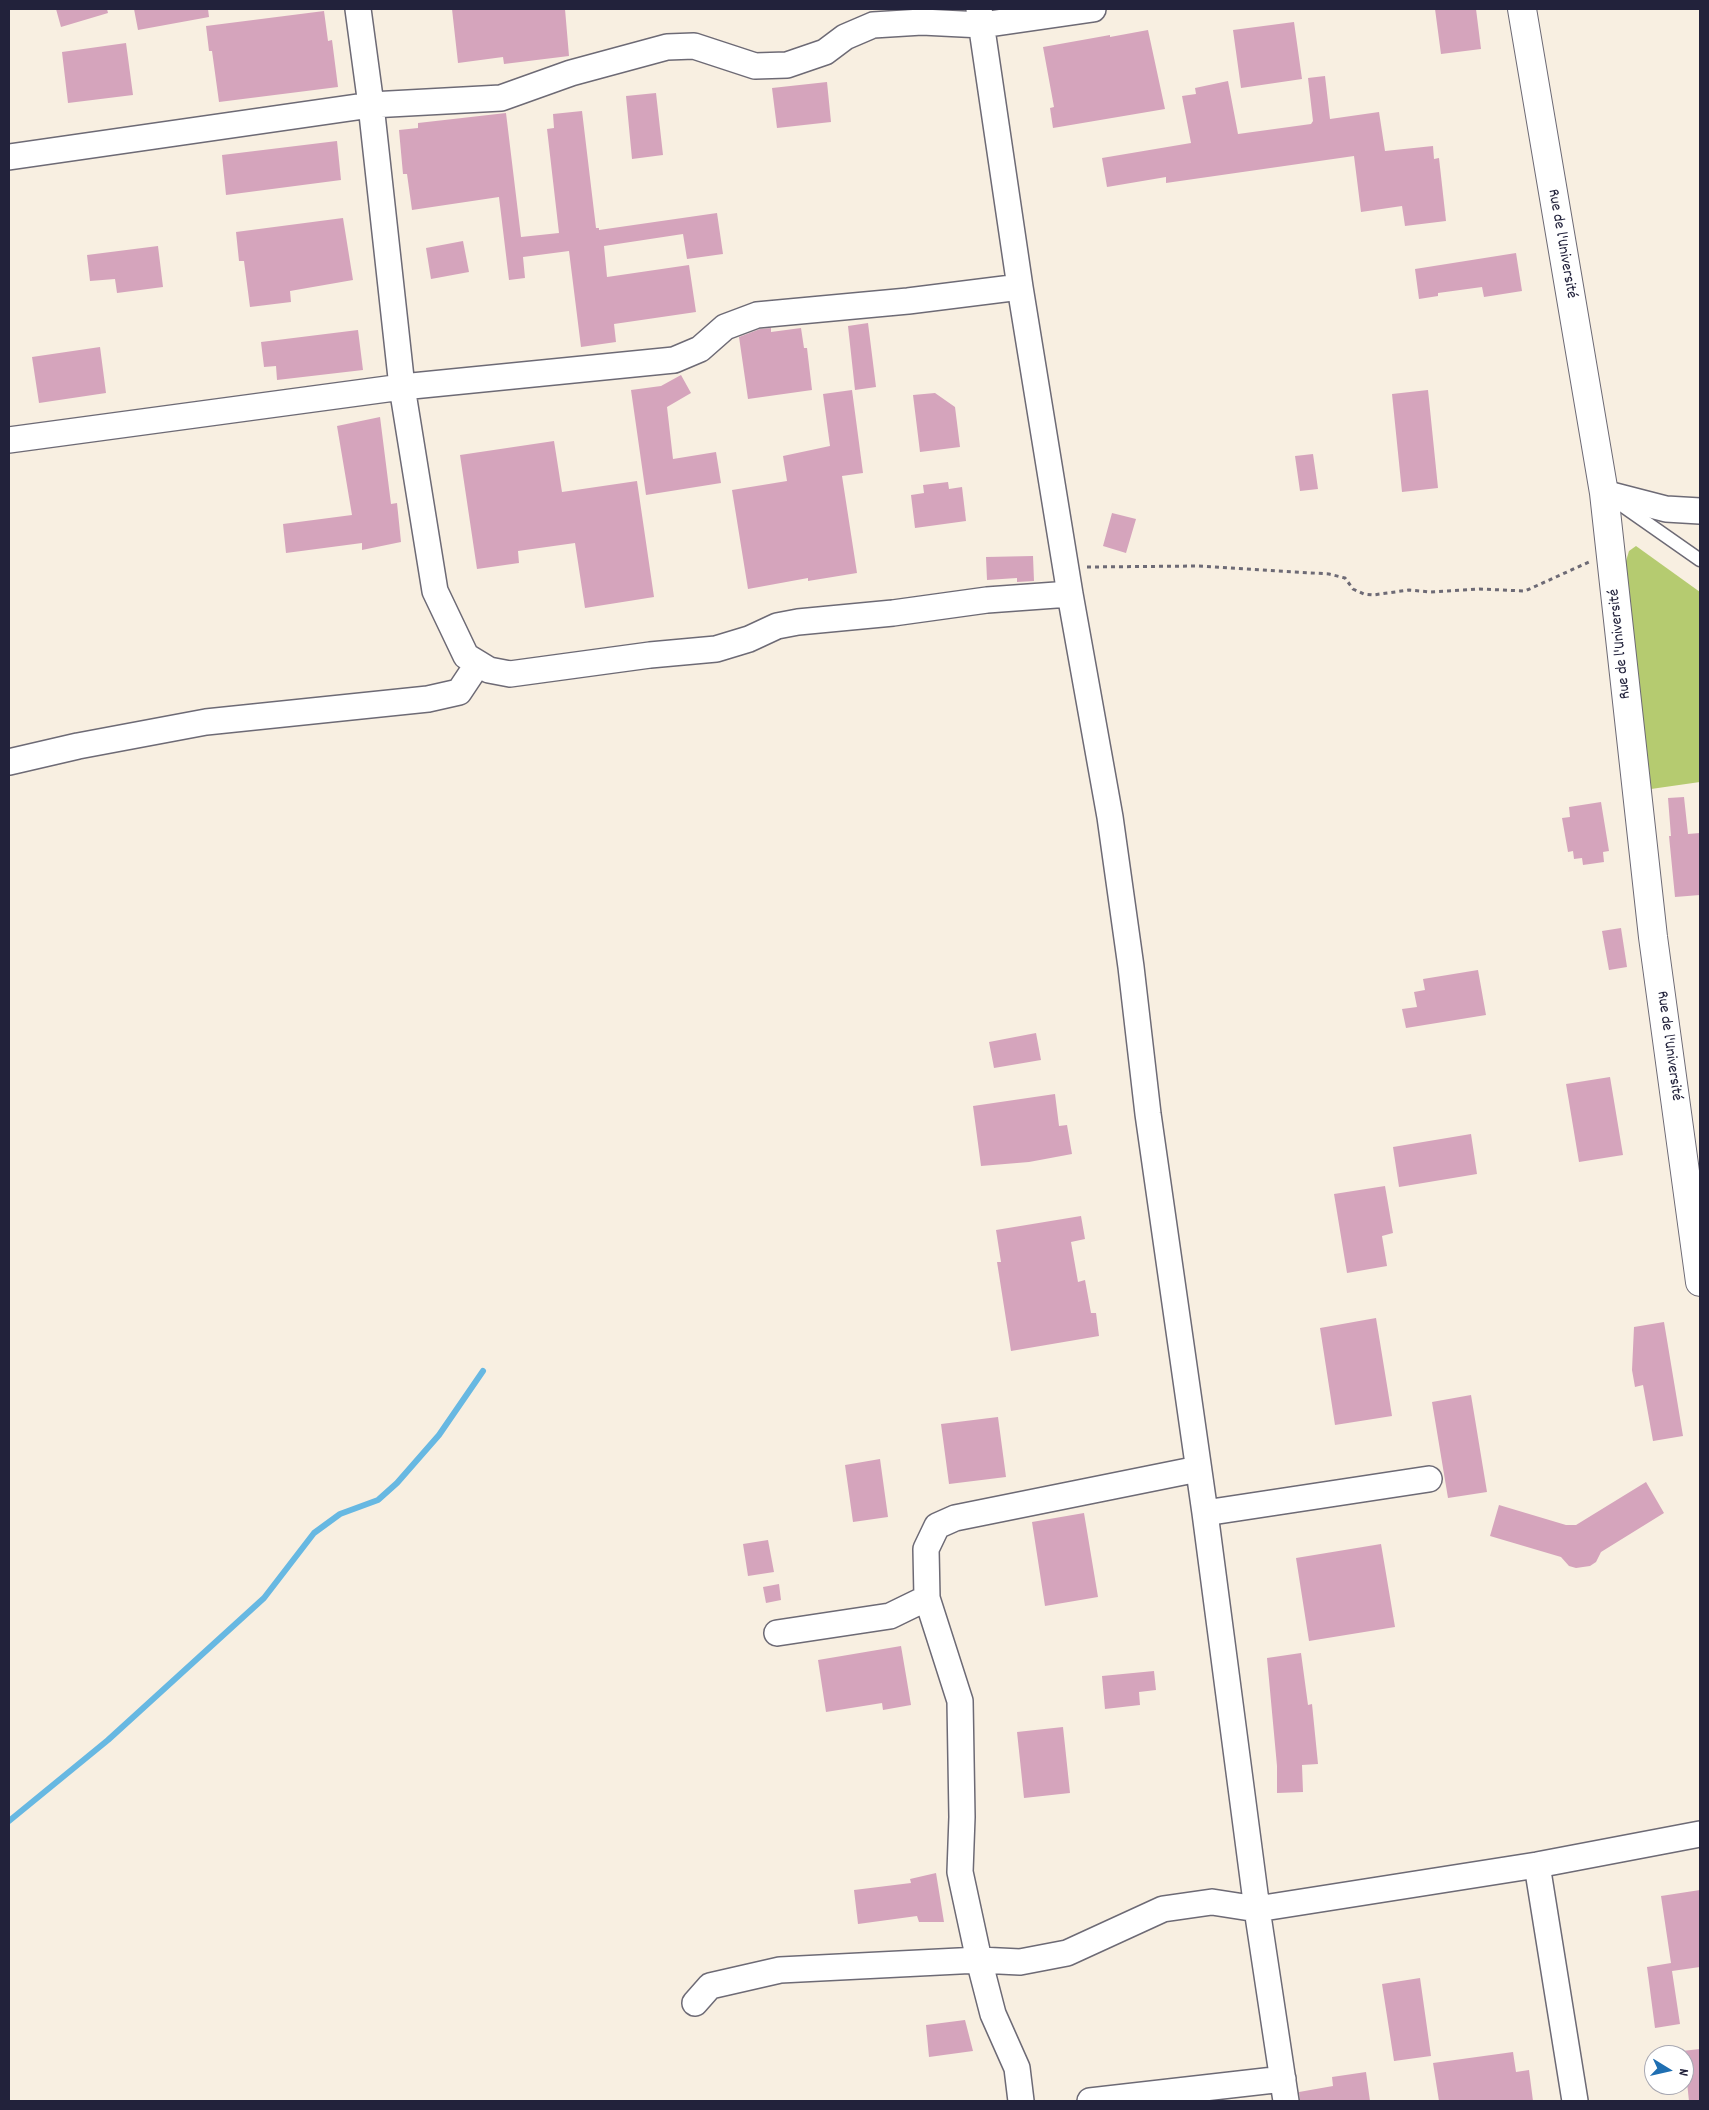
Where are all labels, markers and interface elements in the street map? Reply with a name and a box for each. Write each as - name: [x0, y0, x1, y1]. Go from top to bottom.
- street label: Rue de l'Université: [1542, 188, 1580, 300]
- street label: Rue de l'Université: [1606, 588, 1636, 700]
- street label: Rue de l'Université: [1651, 990, 1685, 1102]
- north arrow: [1644, 2045, 1694, 2095]
- text: N: [1672, 2067, 1693, 2077]

